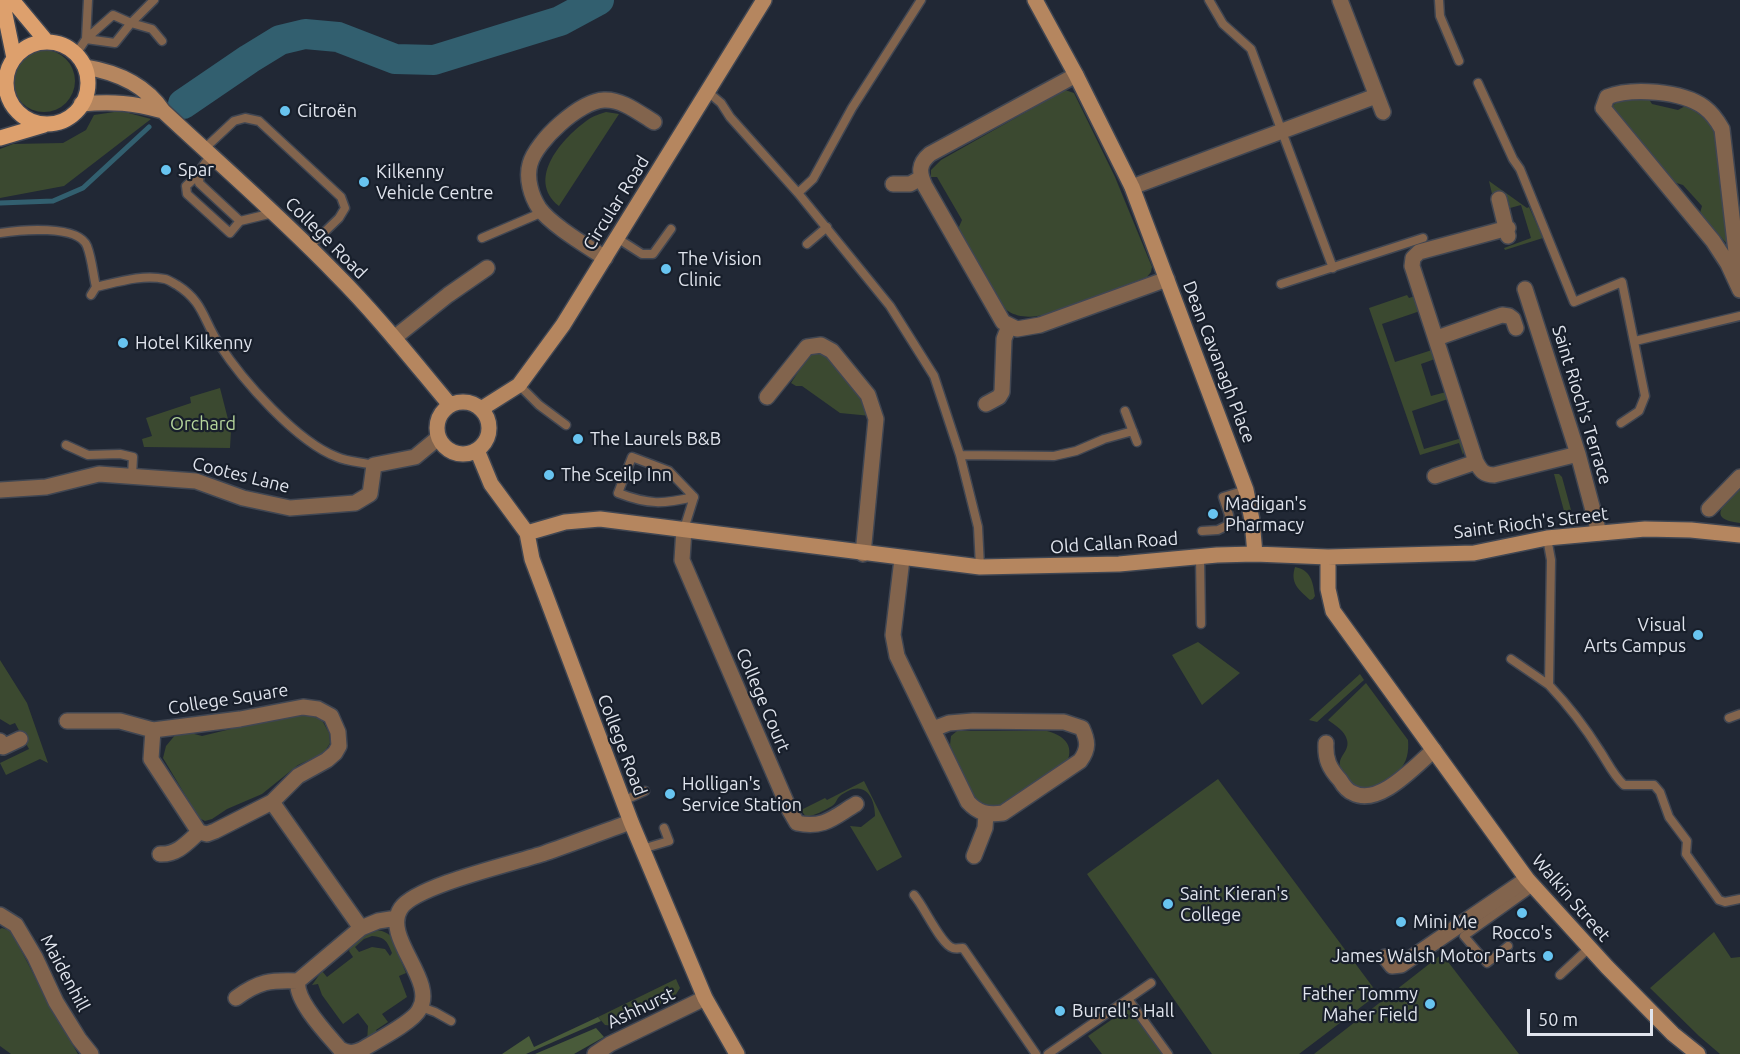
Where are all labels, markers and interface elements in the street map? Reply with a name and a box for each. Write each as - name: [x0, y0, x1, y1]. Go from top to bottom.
- place label: Citroën: [297, 100, 357, 122]
- marker: Citroën: [278, 104, 292, 118]
- street label: Circular Road: [578, 152, 654, 254]
- place label: Spar: [178, 159, 214, 181]
- place label: Kilkenny Vehicle Centre: [376, 161, 494, 204]
- marker: Spar: [159, 163, 173, 177]
- marker: Kilkenny Vehicle Centre: [357, 175, 371, 189]
- street label: College Road: [281, 193, 371, 283]
- place label: The Vision Clinic: [678, 248, 762, 290]
- marker: The Vision Clinic: [659, 262, 673, 276]
- street label: Dean Cavanagh Place: [1178, 278, 1260, 446]
- street label: Saint Rioch's Terrace: [1547, 323, 1617, 487]
- place label: Hotel Kilkenny: [135, 332, 252, 354]
- marker: Hotel Kilkenny: [116, 336, 130, 350]
- park label: Orchard: [170, 413, 236, 435]
- place label: The Laurels B&B: [590, 428, 721, 450]
- marker: The Laurels B&B: [571, 432, 585, 446]
- street label: Cootes Lane: [190, 452, 292, 498]
- place label: The Sceilp Inn: [561, 464, 672, 486]
- marker: The Sceilp Inn: [542, 468, 556, 482]
- place label: Madigan's Pharmacy: [1225, 493, 1306, 536]
- street label: Saint Rioch's Street: [1453, 503, 1609, 543]
- marker: Madigan's Pharmacy: [1206, 507, 1220, 521]
- street label: Old Callan Road: [1049, 528, 1179, 558]
- place label: Visual Arts Campus: [1584, 614, 1686, 656]
- marker: Visual Arts Campus: [1691, 628, 1705, 642]
- street label: College Court: [731, 645, 795, 755]
- street label: College Square: [166, 679, 290, 719]
- street label: College Road: [593, 691, 651, 799]
- place label: Holligan's Service Station: [682, 773, 802, 816]
- marker: Holligan's Service Station: [663, 787, 677, 801]
- street label: Walkin Street: [1527, 850, 1615, 946]
- place label: Saint Kieran's College: [1180, 883, 1288, 926]
- marker: Saint Kieran's College: [1161, 897, 1175, 911]
- marker: Rocco's: [1515, 906, 1529, 920]
- place label: Mini Me: [1413, 911, 1477, 933]
- marker: Mini Me: [1394, 915, 1408, 929]
- place label: Rocco's: [1492, 922, 1552, 944]
- street label: Maidenhill: [36, 931, 94, 1015]
- place label: James Walsh Motor Parts: [1332, 945, 1536, 967]
- marker: James Walsh Motor Parts: [1541, 949, 1555, 963]
- street label: Ashhurst: [604, 983, 678, 1033]
- place label: Father Tommy Maher Field: [1302, 983, 1418, 1026]
- marker: Father Tommy Maher Field: [1423, 997, 1437, 1011]
- scale bar: [1530, 997, 1656, 1035]
- place label: Burrell's Hall: [1072, 1000, 1174, 1022]
- marker: Burrell's Hall: [1053, 1004, 1067, 1018]
- text: 50 m: [1538, 1009, 1578, 1029]

